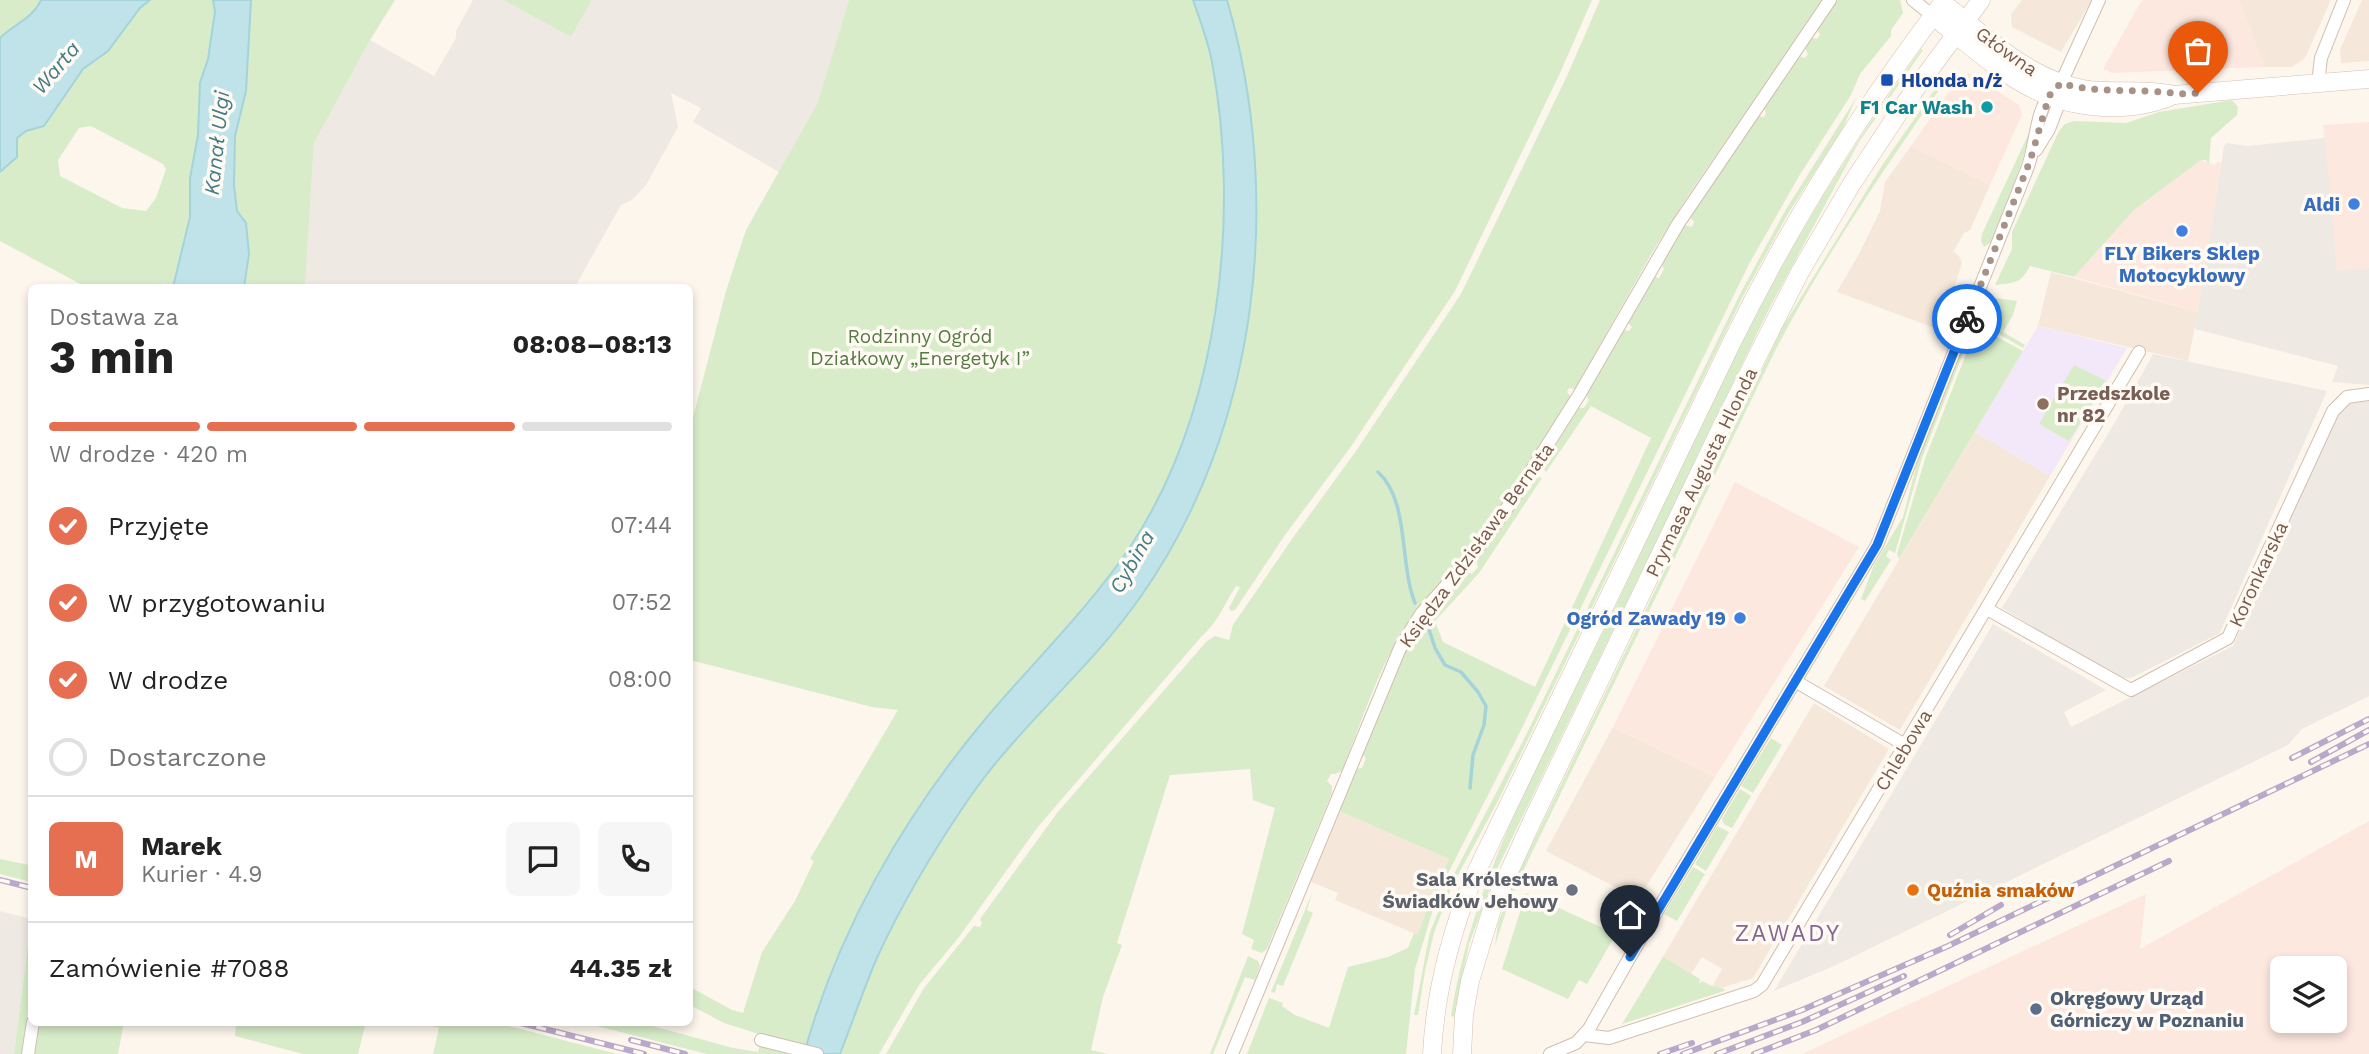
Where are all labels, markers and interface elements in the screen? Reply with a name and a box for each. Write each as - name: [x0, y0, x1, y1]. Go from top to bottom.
- pin: [2168, 21, 2228, 93]
- street label: Główna: [1971, 22, 2042, 81]
- icon: bag: [2179, 32, 2217, 70]
- water label: Warta: [26, 36, 85, 99]
- place label: Hlonda n/ż: [1901, 69, 2003, 92]
- marker: Hlonda n/ż: [1879, 72, 1895, 88]
- water label: Kanał Ulgi: [199, 89, 234, 196]
- place label: F1 Car Wash: [1860, 96, 1973, 119]
- marker: F1 Car Wash: [1979, 99, 1995, 115]
- place label: Aldi: [2303, 193, 2340, 216]
- marker: Aldi: [2346, 196, 2362, 212]
- marker: FLY Bikers Sklep Motocyklowy: [2174, 223, 2190, 239]
- place label: FLY Bikers Sklep Motocyklowy: [2104, 242, 2260, 287]
- courier: [1932, 284, 2002, 354]
- icon: bike: [1948, 300, 1986, 338]
- text: Dostawa za: [49, 304, 179, 331]
- park label: Rodzinny Ogród Działkowy „Energetyk I”: [810, 325, 1030, 370]
- text: 08:08–08:13: [513, 329, 672, 359]
- text: 3 min: [49, 330, 175, 384]
- street label: Prymasa Augusta Hlonda: [1641, 363, 1762, 581]
- place label: Przedszkole nr 82: [2057, 382, 2170, 427]
- marker: Przedszkole nr 82: [2035, 396, 2051, 412]
- street label: Księdza Zdzisława Bernata: [1394, 438, 1559, 652]
- text: W drodze · 420 m: [49, 441, 248, 468]
- icon: check: [49, 507, 87, 545]
- text: Przyjęte: [108, 511, 209, 541]
- text: 07:44: [610, 512, 672, 539]
- street label: Koronkarska: [2224, 518, 2293, 631]
- water label: Cybina: [1104, 526, 1160, 598]
- icon: check: [49, 584, 87, 622]
- text: W przygotowaniu: [108, 588, 326, 618]
- text: 07:52: [612, 589, 672, 616]
- place label: Ogród Zawady 19: [1567, 607, 1726, 630]
- marker: Ogród Zawady 19: [1732, 610, 1748, 626]
- icon: check: [49, 661, 87, 699]
- text: W drodze: [108, 665, 228, 695]
- text: 08:00: [608, 666, 672, 693]
- street label: Chlebowa: [1870, 705, 1937, 795]
- text: Dostarczone: [108, 742, 267, 772]
- button: chat: [506, 822, 580, 896]
- button: phone: [598, 822, 672, 896]
- text: Marek: [141, 831, 222, 861]
- text: M: [74, 844, 98, 874]
- text: Kurier · 4.9: [141, 861, 262, 888]
- place label: Sala Królestwa Świadków Jehowy: [1383, 868, 1558, 913]
- place label: Quźnia smaków: [1927, 879, 2075, 902]
- marker: Sala Królestwa Świadków Jehowy: [1564, 882, 1580, 898]
- marker: Quźnia smaków: [1905, 882, 1921, 898]
- pin: [1600, 885, 1660, 957]
- icon: home: [1611, 896, 1649, 934]
- district label: ZAWADY: [1735, 920, 1841, 947]
- text: Zamówienie #7088: [49, 953, 289, 983]
- text: 44.35 zł: [569, 953, 672, 983]
- map controls: [2270, 956, 2347, 1033]
- button: layers: [2270, 956, 2347, 1033]
- place label: Okręgowy Urząd Górniczy w Poznaniu: [2050, 987, 2244, 1032]
- marker: Okręgowy Urząd Górniczy w Poznaniu: [2028, 1001, 2044, 1017]

